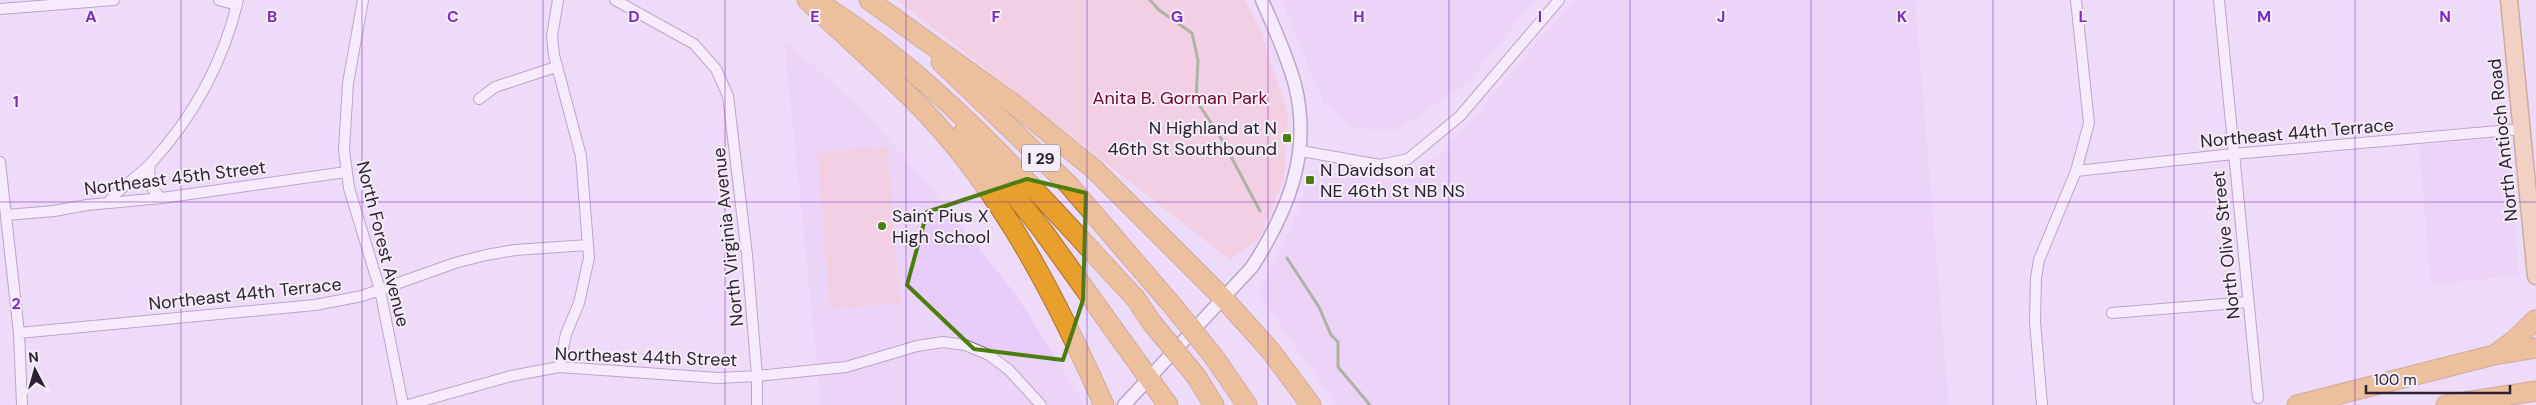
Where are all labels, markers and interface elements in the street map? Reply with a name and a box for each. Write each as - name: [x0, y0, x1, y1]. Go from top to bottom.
- text: A: [85, 6, 97, 27]
- text: B: [267, 6, 277, 27]
- text: C: [447, 6, 459, 27]
- text: D: [628, 6, 640, 27]
- text: E: [810, 6, 820, 27]
- text: F: [992, 6, 1001, 27]
- text: G: [1171, 6, 1183, 27]
- text: H: [1353, 6, 1365, 27]
- text: I: [1538, 6, 1542, 27]
- text: J: [1717, 6, 1725, 27]
- text: K: [1897, 6, 1908, 27]
- text: L: [2079, 6, 2088, 27]
- text: M: [2257, 6, 2271, 27]
- text: N: [2439, 6, 2451, 27]
- street label: North Antioch Road: [2483, 57, 2523, 223]
- park label: Anita B. Gorman Park: [1093, 86, 1267, 110]
- text: 1: [13, 91, 19, 112]
- street label: Northeast 44th Terrace: [2199, 113, 2395, 153]
- place label: N Highland at N 46th St Southbound: [1108, 116, 1277, 161]
- marker: N Highland at N 46th St Southbound: [1281, 132, 1293, 144]
- road number: I 29: [1022, 144, 1060, 172]
- street label: North Virginia Avenue: [707, 146, 749, 328]
- street label: Northeast 45th Street: [83, 155, 267, 201]
- place label: N Davidson at NE 46th St NB NS: [1320, 158, 1465, 203]
- street label: North Forest Avenue: [351, 159, 415, 329]
- street label: North Olive Street: [2206, 170, 2246, 320]
- marker: N Davidson at NE 46th St NB NS: [1304, 174, 1316, 186]
- place label: Saint Pius X High School: [892, 204, 990, 249]
- marker: Saint Pius X High School: [876, 220, 888, 232]
- street label: Northeast 44th Terrace: [147, 272, 343, 316]
- text: 2: [11, 293, 21, 314]
- street label: Northeast 44th Street: [554, 342, 738, 372]
- north arrow: [10, 345, 60, 395]
- text: N: [28, 348, 40, 367]
- scale bar: [2366, 362, 2510, 394]
- text: 100 m: [2374, 370, 2417, 390]

